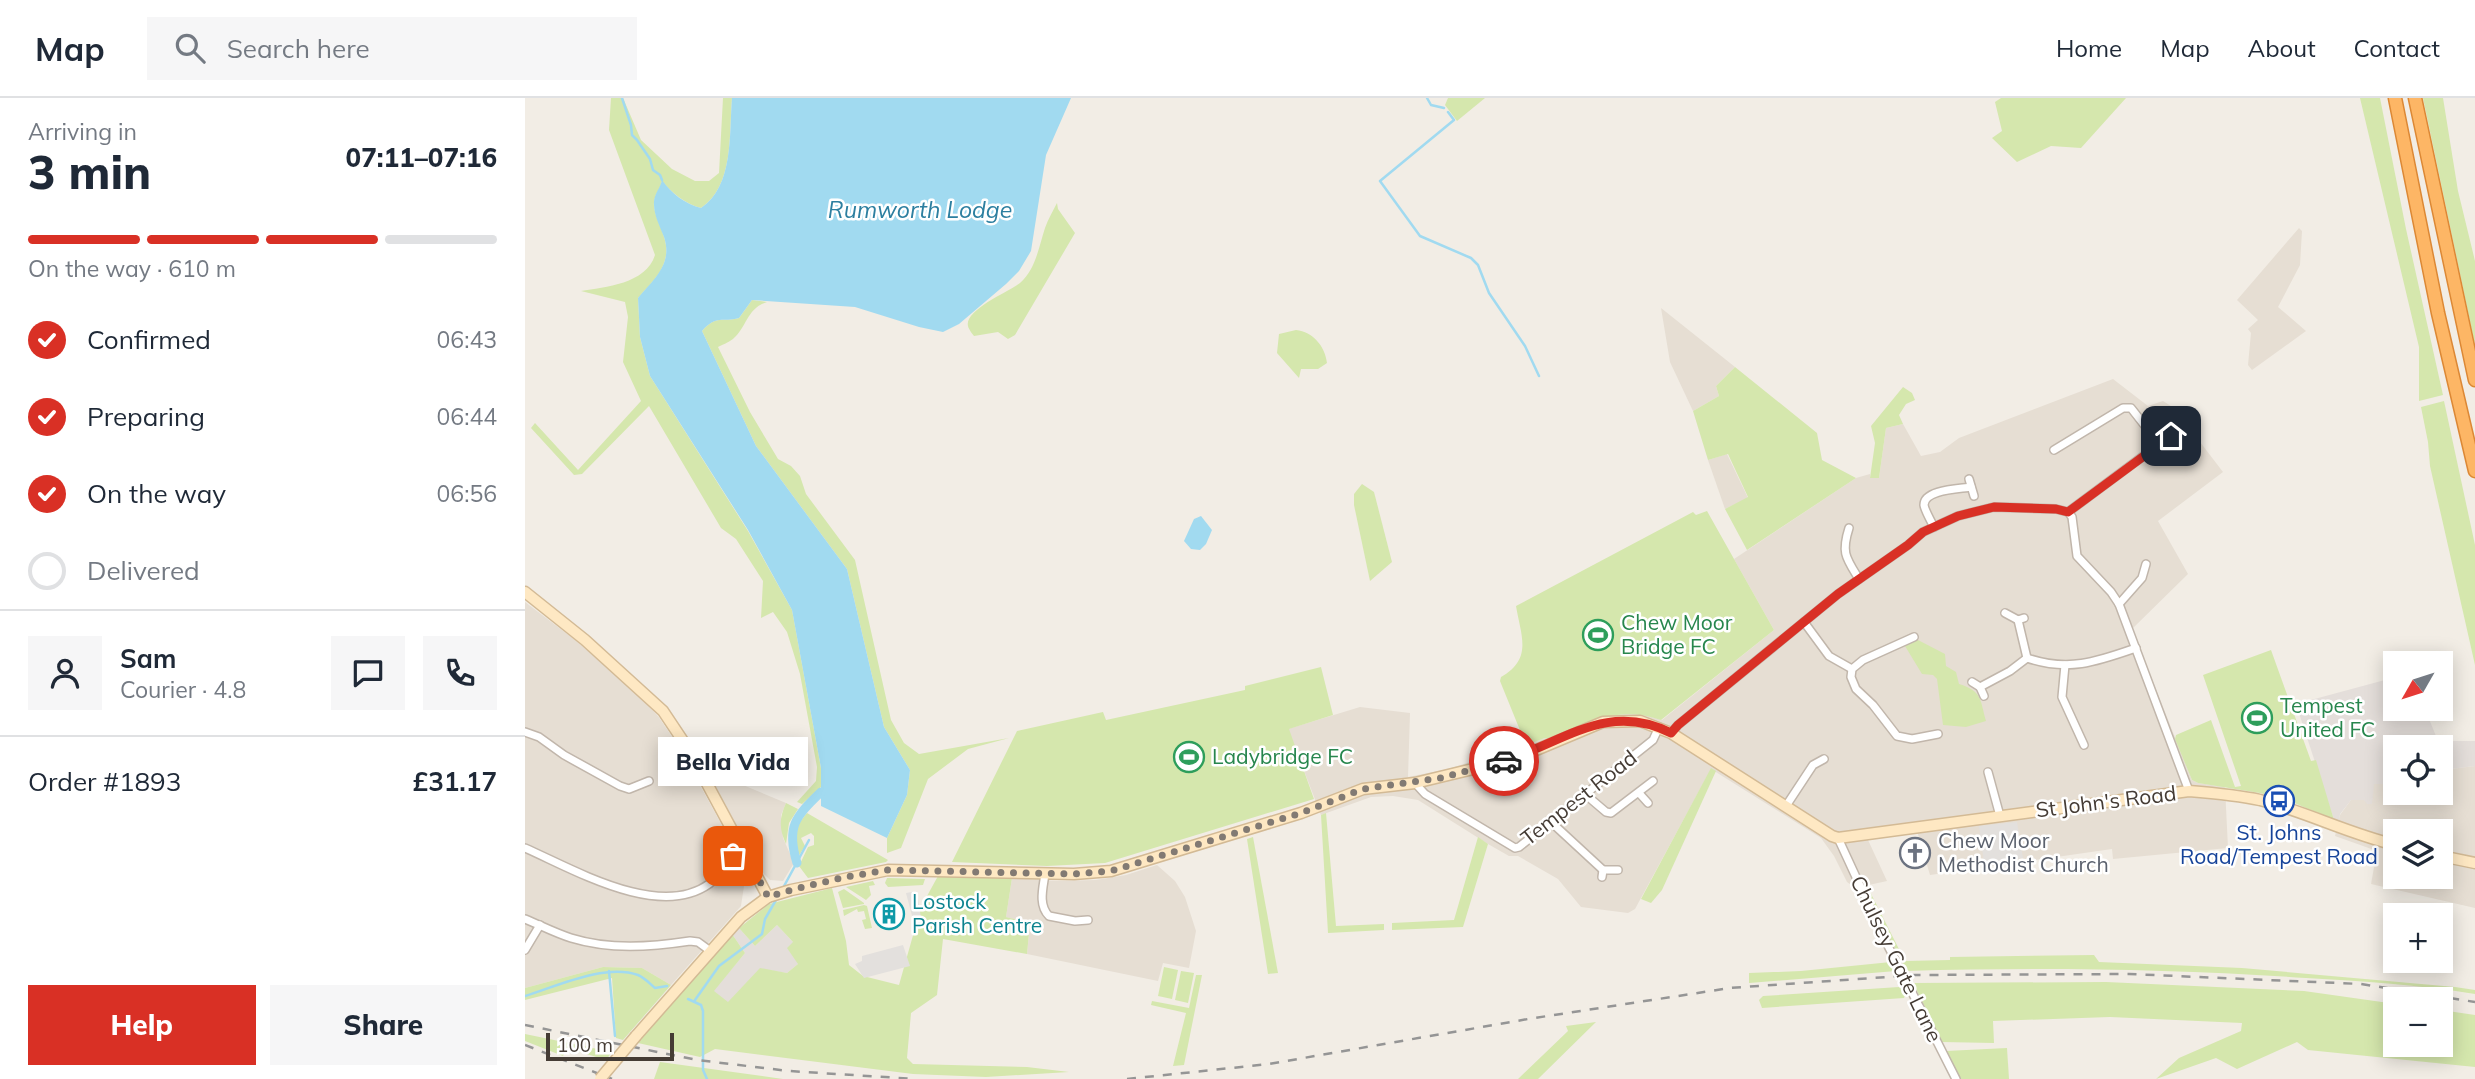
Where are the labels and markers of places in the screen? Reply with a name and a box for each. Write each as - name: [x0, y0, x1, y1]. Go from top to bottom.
- pin: [2141, 406, 2201, 466]
- place label: Chew Moor Bridge FC: [1621, 609, 1733, 659]
- sports icon: Chew Moor Bridge FC: [1581, 618, 1615, 652]
- place label: Tempest United FC: [2280, 692, 2375, 742]
- sports icon: Tempest United FC: [2240, 701, 2274, 735]
- callout: Bella Vida: [658, 737, 808, 786]
- sports icon: Ladybridge FC: [1172, 740, 1206, 774]
- place label: Ladybridge FC: [1212, 743, 1353, 769]
- bus stop icon: St. Johns Road/Tempest Road: [2262, 784, 2296, 818]
- place label: St. Johns Road/Tempest Road: [2180, 819, 2378, 869]
- pin: [703, 826, 763, 886]
- place label: Chew Moor Methodist Church: [1938, 827, 2109, 877]
- church icon: Chew Moor Methodist Church: [1898, 836, 1932, 870]
- place label: Lostock Parish Centre: [912, 888, 1042, 938]
- building icon: Lostock Parish Centre: [872, 897, 906, 931]

